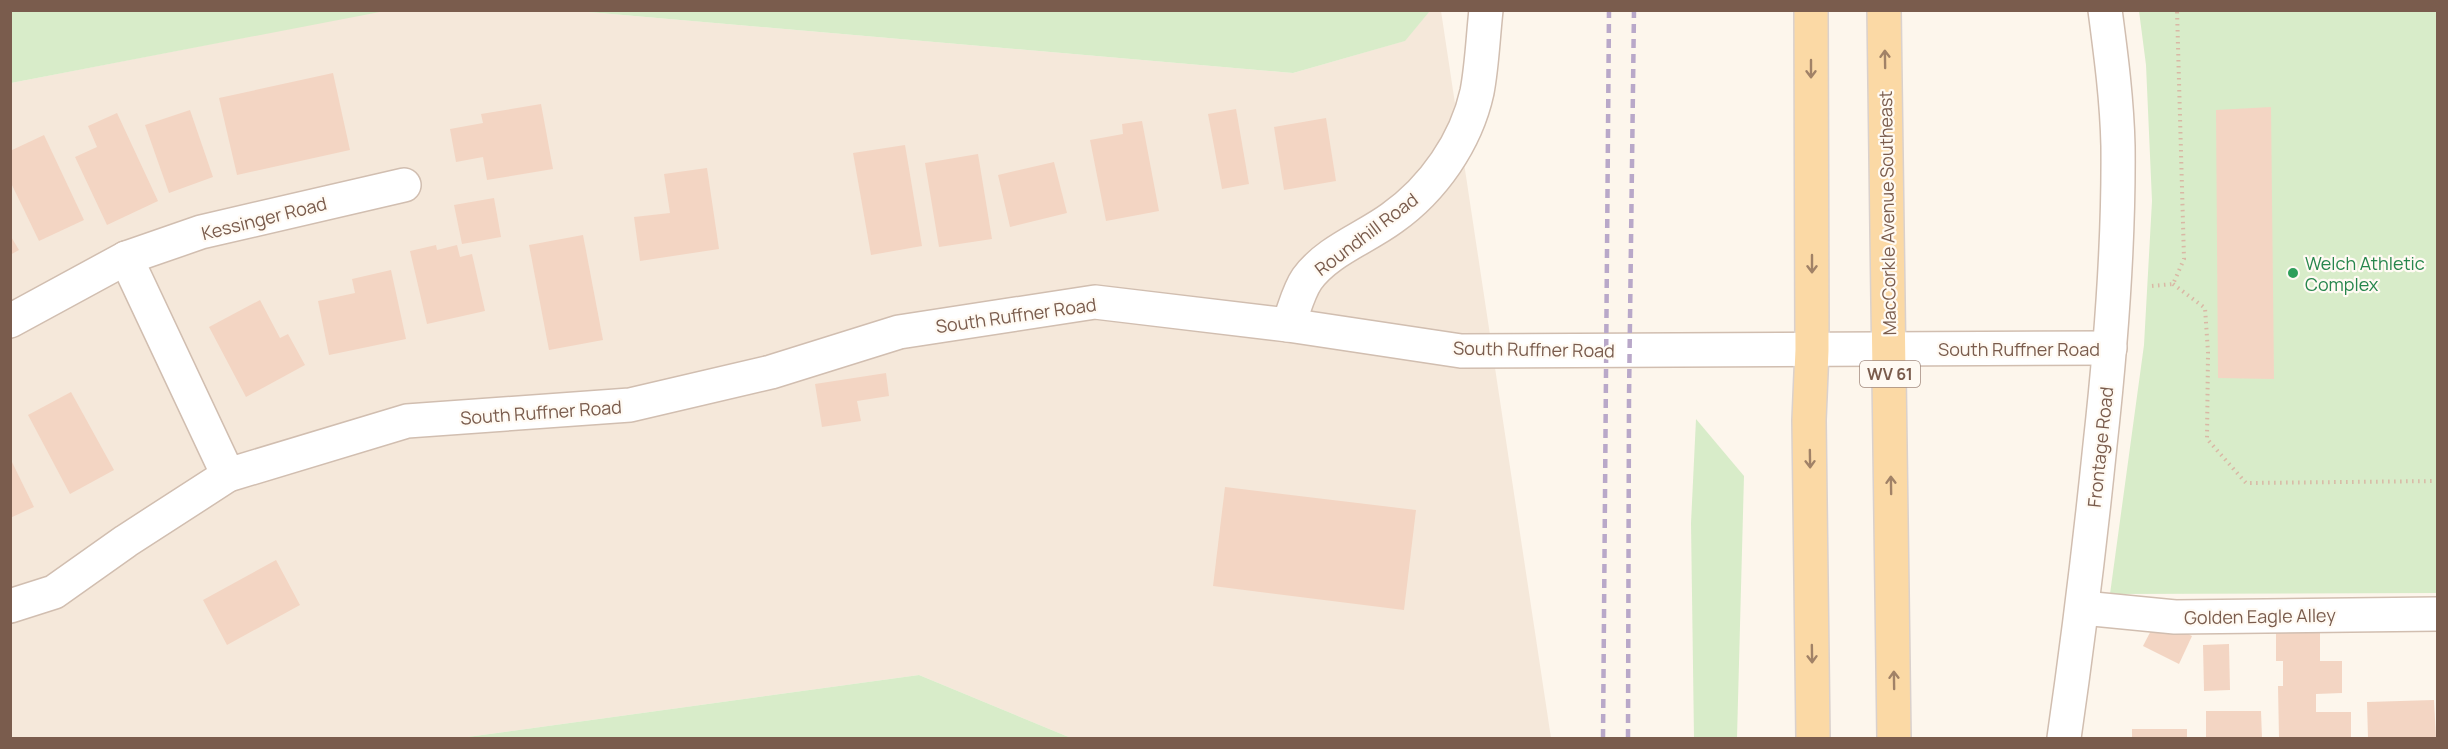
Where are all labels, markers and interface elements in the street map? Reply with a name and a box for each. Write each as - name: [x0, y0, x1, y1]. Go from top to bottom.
- one-way arrow: [1879, 50, 1890, 70]
- one-way arrow: [1805, 58, 1817, 78]
- street label: MacCorkle Avenue Southeast: [1873, 90, 1901, 336]
- street label: Roundhill Road: [1309, 187, 1423, 281]
- street label: Kessinger Road: [199, 191, 329, 245]
- place label: Welch Athletic Complex: [2305, 251, 2425, 296]
- one-way arrow: [1806, 253, 1818, 273]
- marker: Welch Athletic Complex: [2286, 266, 2300, 280]
- street label: South Ruffner Road: [934, 292, 1098, 338]
- street label: South Ruffner Road: [1453, 336, 1615, 362]
- street label: South Ruffner Road: [1938, 337, 2100, 361]
- road number: WV 61: [1860, 361, 1920, 387]
- street label: Frontage Road: [2082, 385, 2118, 509]
- street label: South Ruffner Road: [459, 394, 623, 430]
- one-way arrow: [1804, 448, 1816, 468]
- one-way arrow: [1886, 476, 1897, 496]
- street label: Golden Eagle Alley: [2184, 603, 2337, 629]
- one-way arrow: [1806, 643, 1818, 663]
- one-way arrow: [1888, 671, 1900, 691]

